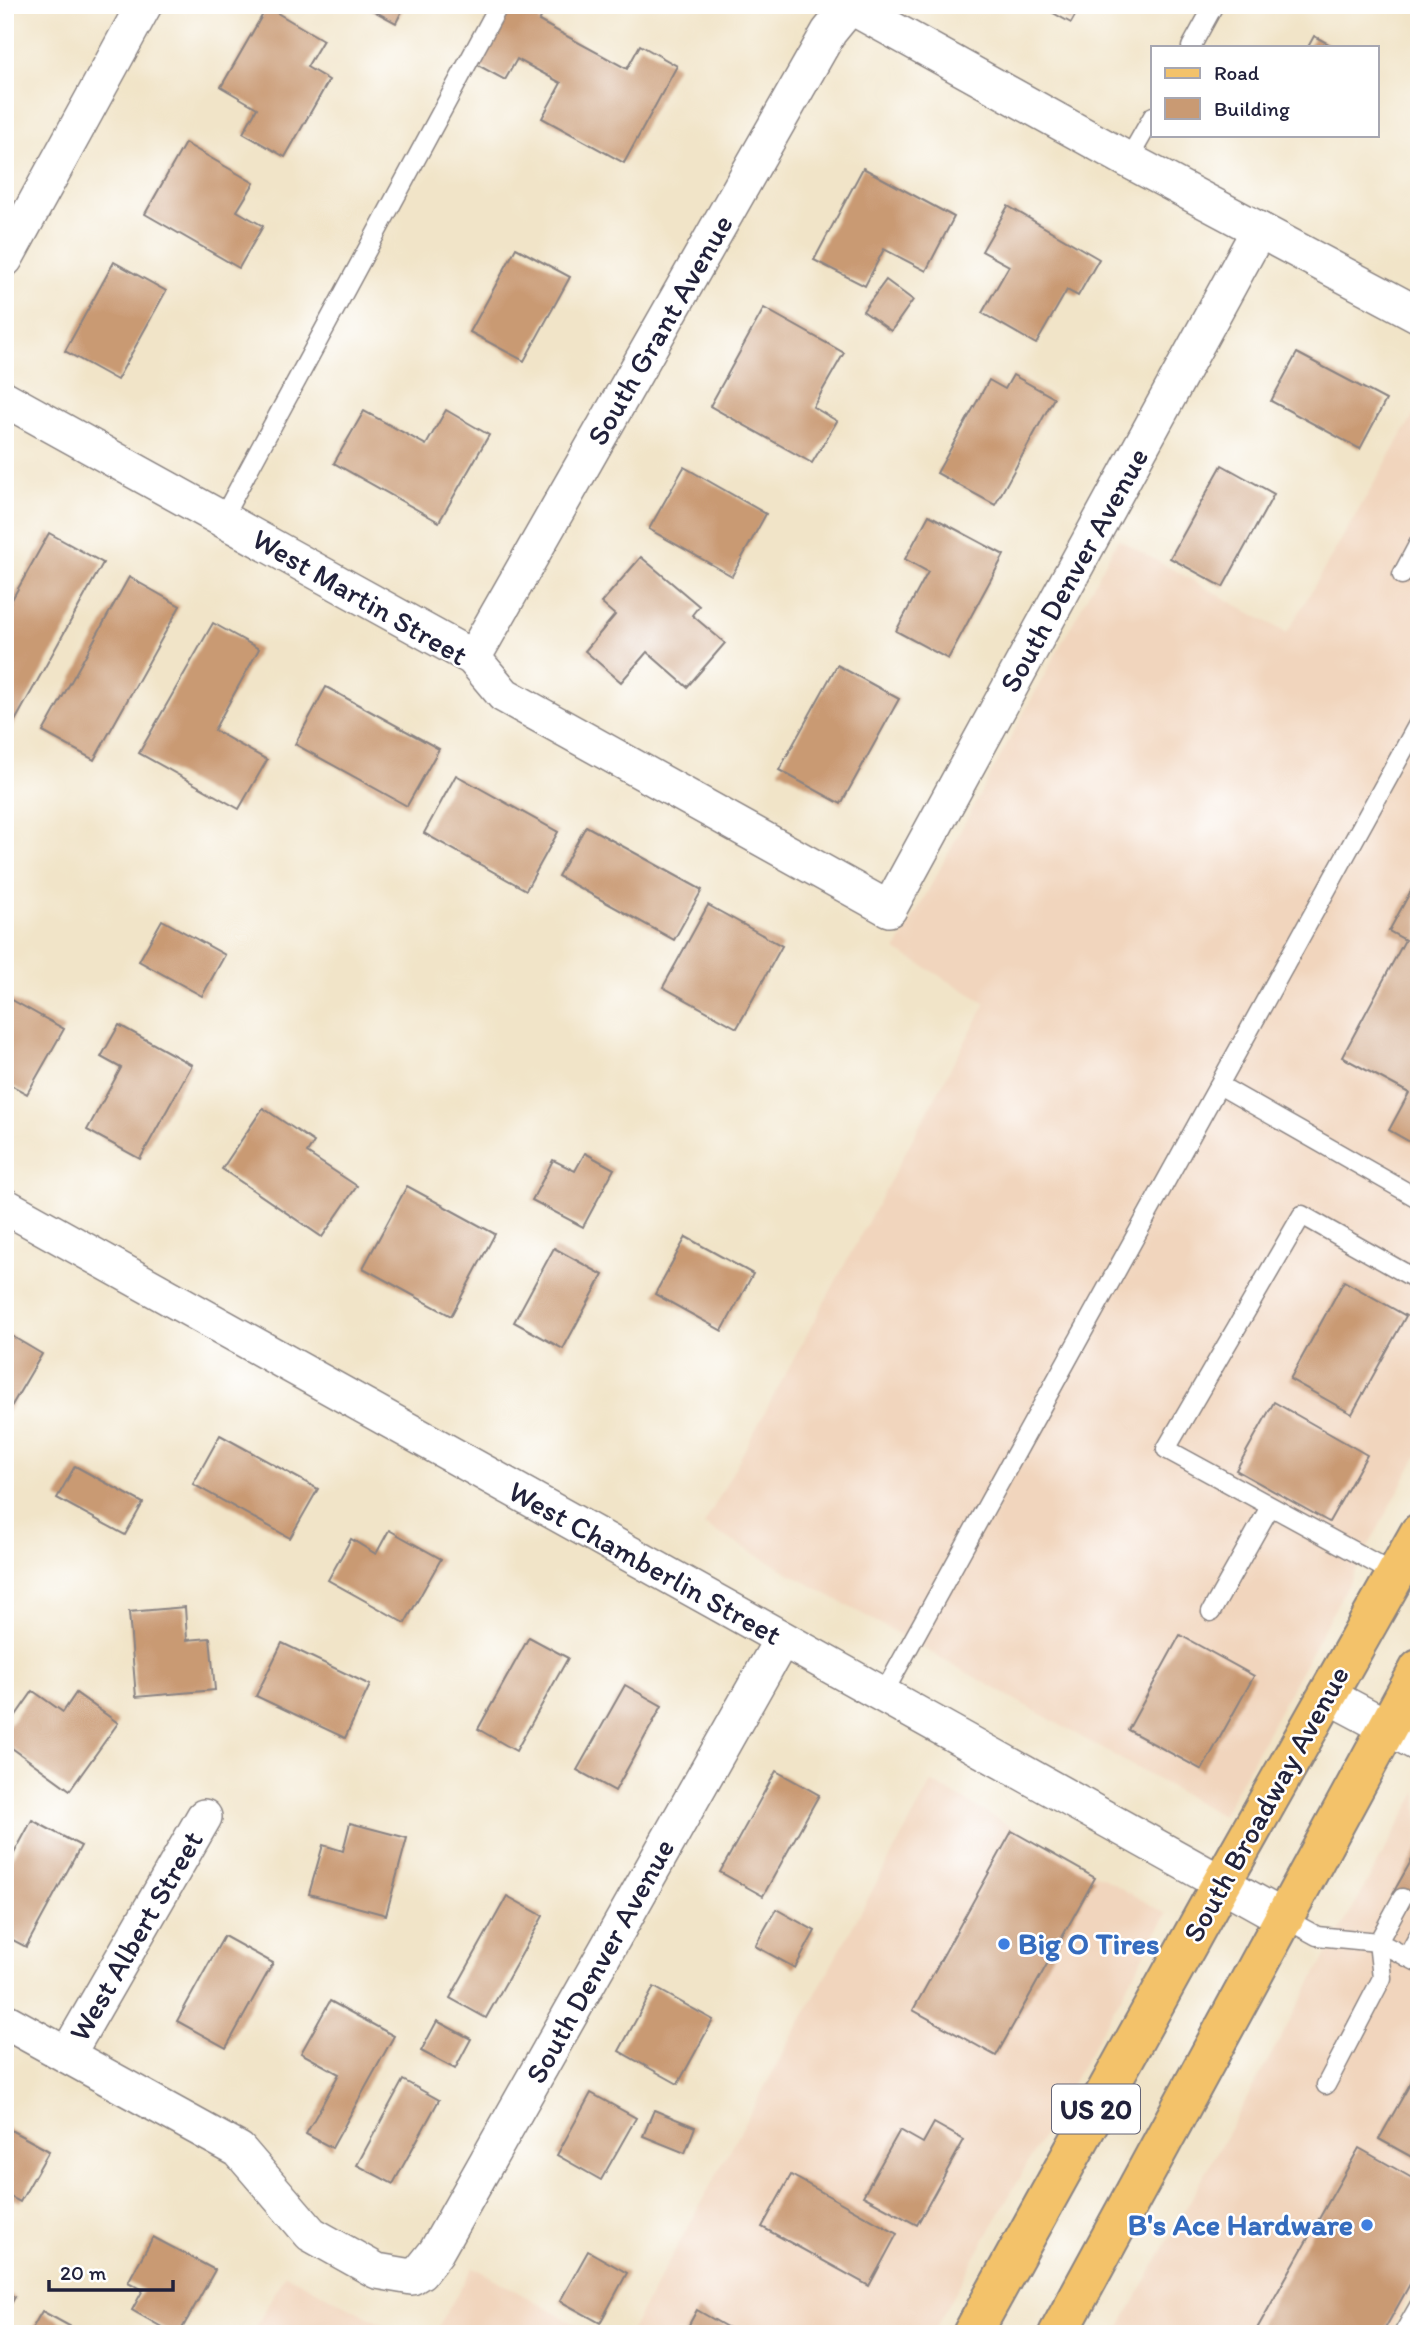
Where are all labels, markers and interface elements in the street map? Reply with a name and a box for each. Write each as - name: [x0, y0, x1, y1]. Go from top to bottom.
- legend: [1151, 46, 1378, 136]
- text: Road: [1214, 60, 1260, 85]
- text: Building: [1214, 96, 1290, 121]
- street label: South Grant Avenue: [578, 208, 741, 452]
- street label: South Denver Avenue: [991, 441, 1156, 699]
- street label: West Martin Street: [246, 520, 475, 673]
- street label: West Chamberlin Street: [502, 1472, 788, 1653]
- street label: South Broadway Avenue: [1174, 1659, 1357, 1948]
- street label: West Albert Street: [60, 1824, 211, 2047]
- street label: South Denver Avenue: [517, 1832, 682, 2090]
- place label: Big O Tires: [1018, 1925, 1159, 1962]
- marker: Big O Tires: [996, 1936, 1012, 1952]
- road number: US 20: [1052, 2084, 1140, 2134]
- place label: B's Ace Hardware: [1128, 2206, 1353, 2243]
- marker: B's Ace Hardware: [1359, 2217, 1375, 2233]
- scale bar: [49, 2248, 173, 2292]
- text: 20 m: [60, 2260, 107, 2285]

